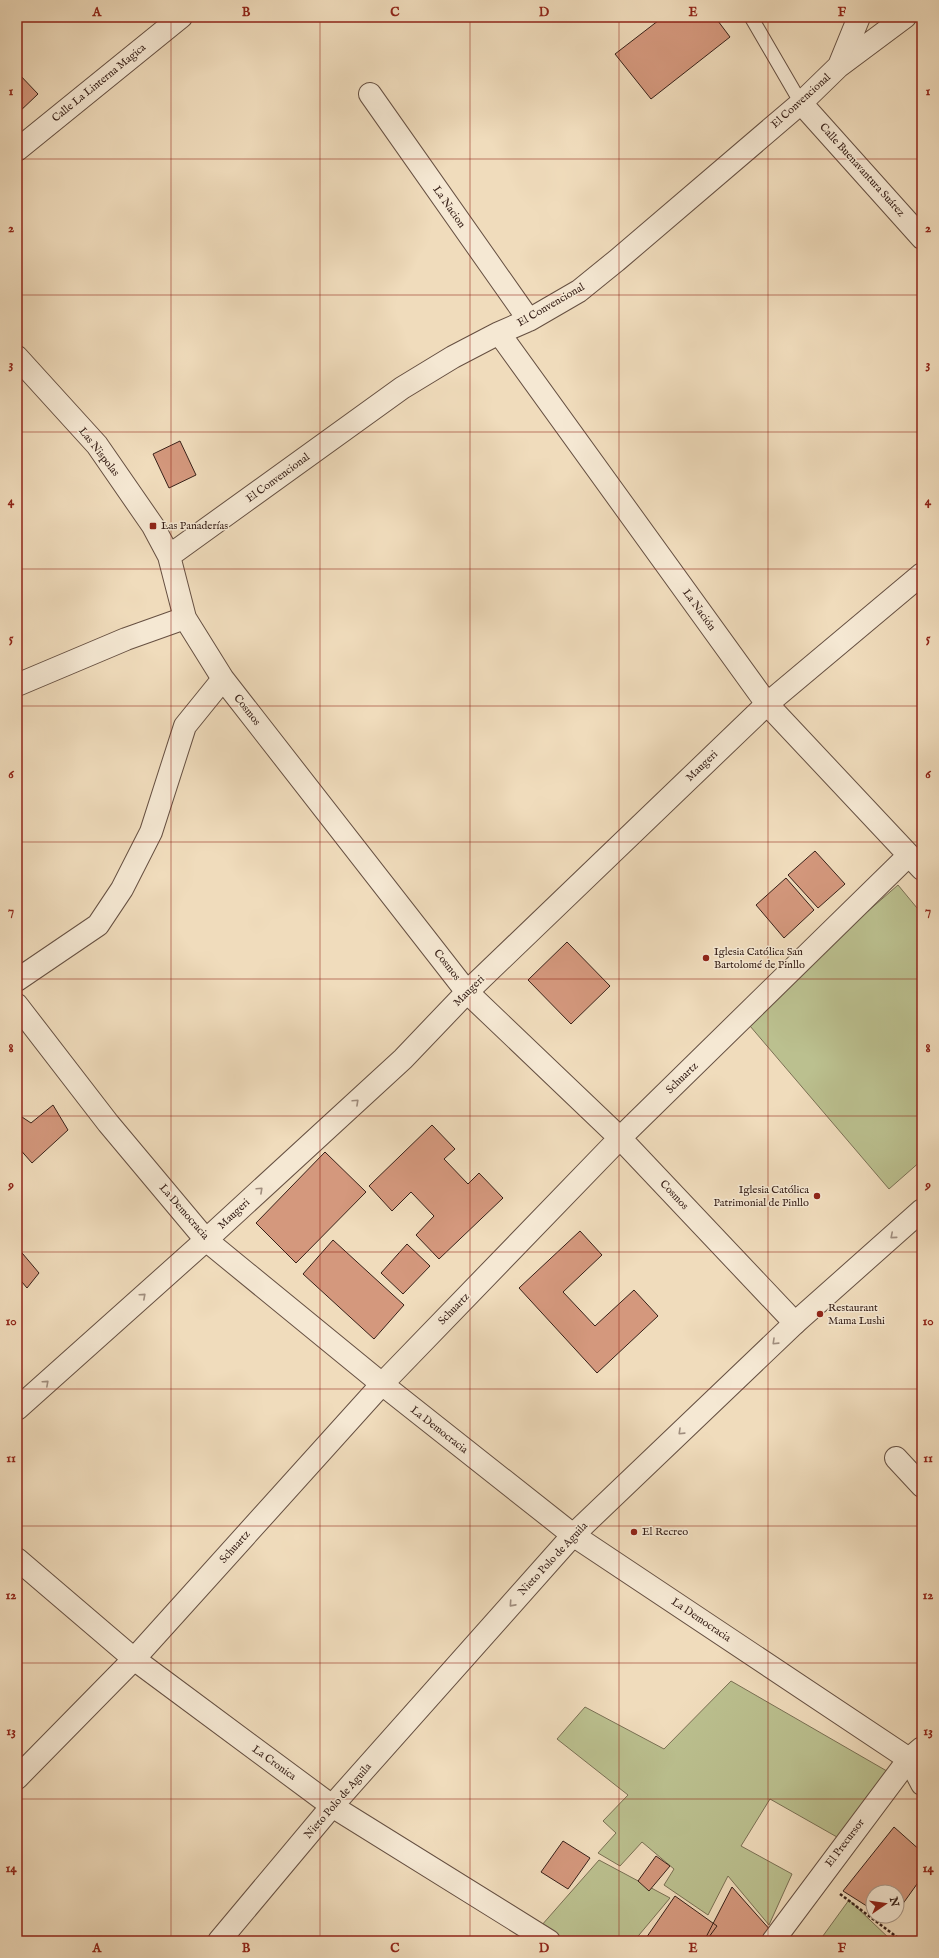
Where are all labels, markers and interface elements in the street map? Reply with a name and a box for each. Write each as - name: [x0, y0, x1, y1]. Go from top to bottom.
- text: A: [92, 4, 103, 21]
- text: B: [242, 4, 251, 21]
- text: C: [390, 4, 400, 21]
- text: D: [539, 4, 550, 21]
- text: E: [688, 4, 698, 21]
- text: F: [838, 4, 847, 21]
- street label: Calle La Linterna Magica: [49, 41, 149, 125]
- street label: El Convencional: [768, 71, 834, 131]
- text: 1: [9, 83, 14, 100]
- text: 1: [926, 83, 931, 100]
- street label: Calle Buenavantura Suárez: [816, 120, 908, 220]
- street label: La Nacion: [429, 183, 469, 231]
- text: 2: [8, 220, 14, 237]
- text: 2: [925, 220, 931, 237]
- street label: El Convencional: [515, 280, 587, 330]
- text: 3: [9, 356, 14, 373]
- text: 3: [926, 356, 931, 373]
- street label: Las Nispolas: [75, 425, 123, 479]
- street label: El Convencional: [243, 450, 313, 506]
- text: 4: [8, 493, 15, 510]
- text: 4: [925, 493, 932, 510]
- place label: Las Panaderías: [161, 519, 228, 533]
- marker: Las Panaderías: [148, 521, 158, 531]
- street label: La Nación: [679, 586, 719, 634]
- text: 5: [9, 630, 14, 647]
- text: 5: [926, 630, 931, 647]
- street label: Cosmos: [230, 692, 264, 729]
- street label: Maugeri: [683, 747, 721, 785]
- text: 6: [8, 766, 14, 783]
- text: 6: [925, 766, 931, 783]
- text: 7: [8, 903, 14, 920]
- text: 7: [925, 903, 931, 920]
- place label: Iglesia Católica San Bartolomé de Pinllo: [714, 945, 805, 972]
- street label: Cosmos: [430, 947, 464, 984]
- marker: Iglesia Católica San Bartolomé de Pinllo: [701, 953, 711, 963]
- street label: Maugeri: [450, 972, 488, 1010]
- text: 8: [8, 1040, 14, 1057]
- text: 8: [925, 1040, 931, 1057]
- street label: Schuartz: [663, 1059, 701, 1097]
- one-way arrow: [351, 1099, 359, 1107]
- text: 9: [7, 1177, 14, 1194]
- street label: Cosmos: [657, 1177, 691, 1213]
- text: 9: [924, 1177, 931, 1194]
- street label: La Democracia: [156, 1181, 212, 1243]
- place label: Iglesia Católica Patrimonial de Pinllo: [714, 1183, 809, 1210]
- one-way arrow: [255, 1187, 263, 1195]
- marker: Iglesia Católica Patrimonial de Pinllo: [812, 1191, 822, 1201]
- street label: Maugeri: [215, 1196, 253, 1232]
- one-way arrow: [890, 1232, 898, 1239]
- street label: Schuartz: [435, 1290, 473, 1328]
- one-way arrow: [138, 1293, 146, 1301]
- place label: Restaurant Mama Lushi: [828, 1301, 885, 1328]
- marker: Restaurant Mama Lushi: [815, 1309, 825, 1319]
- text: 10: [5, 1313, 17, 1330]
- text: 10: [922, 1313, 934, 1330]
- one-way arrow: [772, 1337, 780, 1345]
- one-way arrow: [41, 1380, 49, 1388]
- street label: La Democracia: [407, 1403, 471, 1457]
- one-way arrow: [678, 1427, 686, 1435]
- text: 11: [6, 1450, 16, 1467]
- text: 11: [923, 1450, 933, 1467]
- street label: Nieto Polo de Aguila: [515, 1519, 591, 1599]
- place label: El Recreo: [642, 1525, 688, 1539]
- marker: El Recreo: [629, 1527, 639, 1537]
- street label: Schuartz: [217, 1528, 253, 1566]
- text: 12: [6, 1587, 16, 1604]
- text: 12: [923, 1587, 933, 1604]
- street label: La Democracia: [668, 1595, 734, 1645]
- one-way arrow: [509, 1599, 516, 1607]
- text: 13: [6, 1723, 16, 1740]
- text: 13: [923, 1723, 933, 1740]
- street label: La Cronica: [249, 1742, 299, 1784]
- street label: Nieto Polo de Aguila: [301, 1760, 375, 1842]
- street label: El Precursor: [822, 1816, 868, 1870]
- text: 14: [5, 1860, 17, 1877]
- text: 14: [922, 1860, 934, 1877]
- north arrow: [865, 1884, 905, 1924]
- text: N: [886, 1895, 902, 1909]
- text: A: [92, 1940, 103, 1957]
- text: B: [242, 1940, 251, 1957]
- text: C: [390, 1940, 400, 1957]
- text: D: [539, 1940, 550, 1957]
- text: E: [688, 1940, 698, 1957]
- text: F: [838, 1940, 847, 1957]

